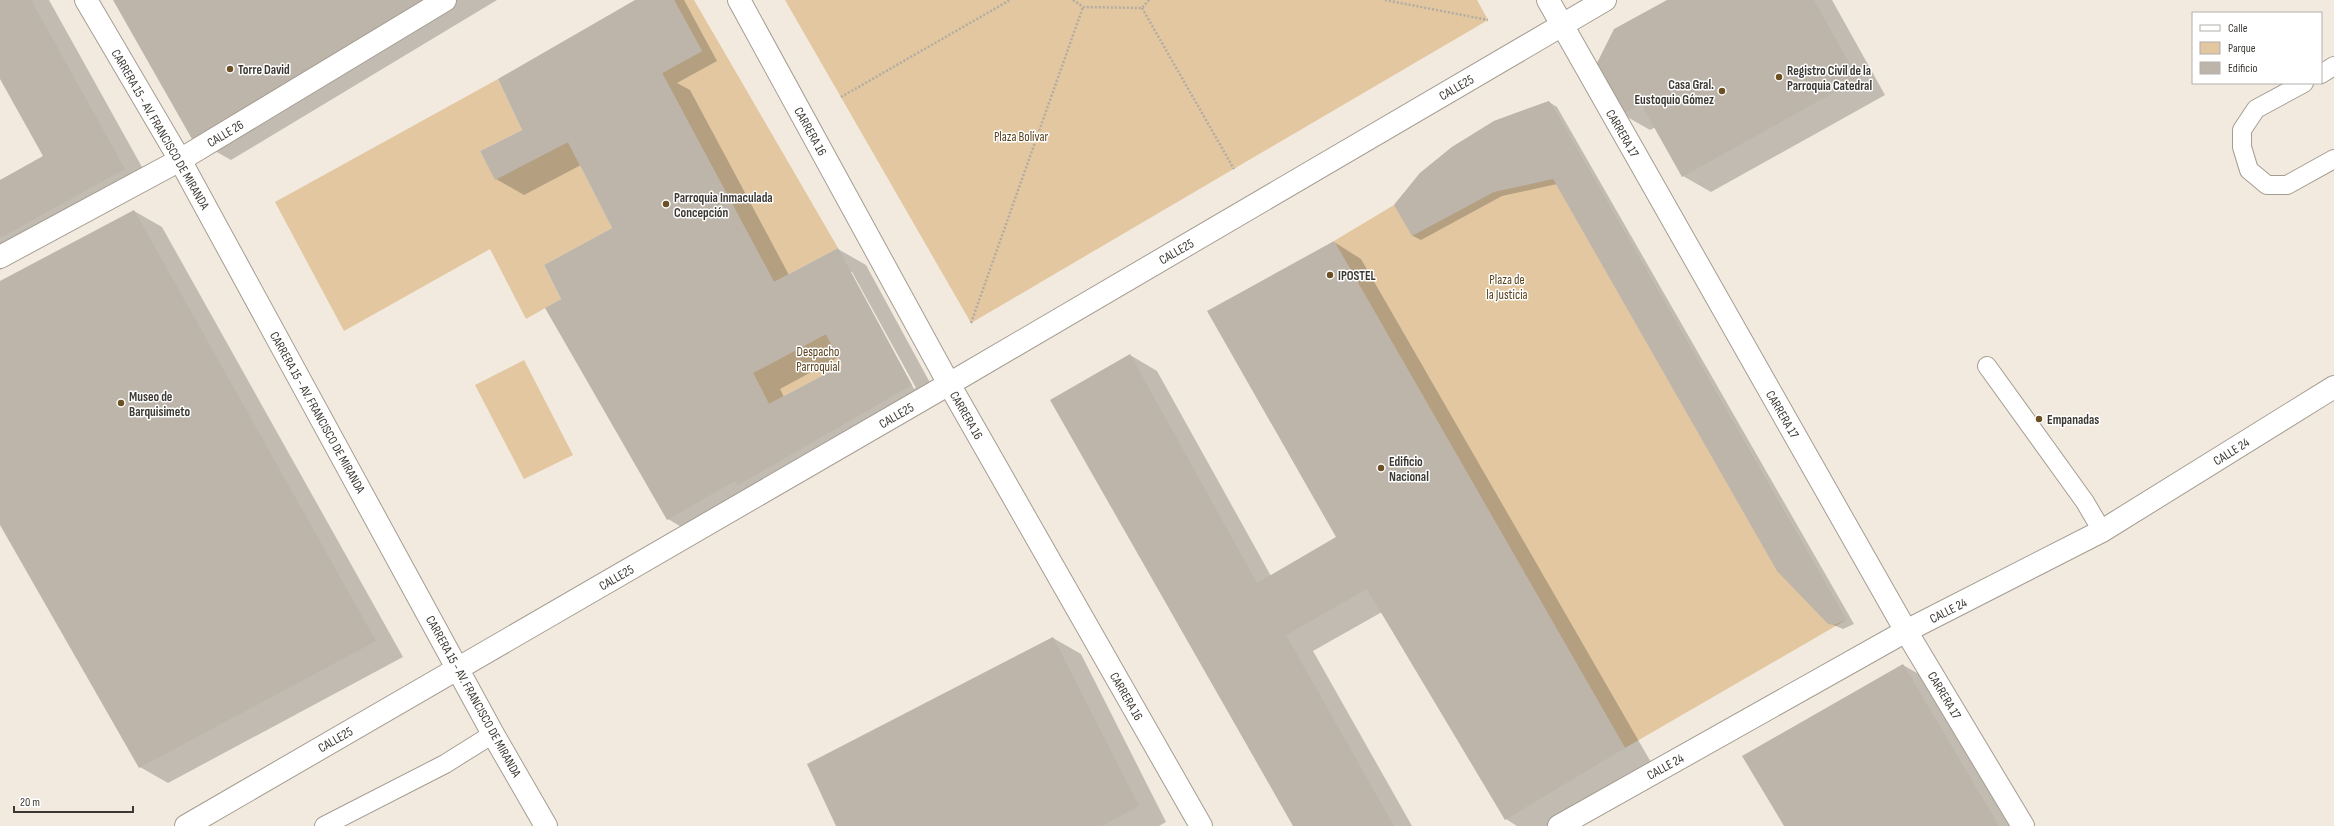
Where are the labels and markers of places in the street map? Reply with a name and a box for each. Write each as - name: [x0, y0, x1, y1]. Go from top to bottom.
- place label: Torre David: [238, 62, 290, 78]
- place label: Registro Civil de la Parroquia Catedral: [1787, 63, 1872, 94]
- marker: Torre David: [225, 64, 235, 74]
- marker: Registro Civil de la Parroquia Catedral: [1774, 72, 1784, 82]
- place label: Casa Gral. Eustoquio Gómez: [1634, 77, 1714, 108]
- marker: Casa Gral. Eustoquio Gómez: [1717, 86, 1727, 96]
- place label: Parroquia Inmaculada Concepción: [674, 190, 773, 221]
- marker: Parroquia Inmaculada Concepción: [661, 199, 671, 209]
- place label: IPOSTEL: [1338, 268, 1376, 284]
- marker: IPOSTEL: [1325, 270, 1335, 280]
- place label: Museo de Barquisimeto: [129, 389, 190, 420]
- marker: Museo de Barquisimeto: [116, 398, 126, 408]
- place label: Empanadas: [2047, 412, 2099, 428]
- marker: Empanadas: [2034, 414, 2044, 424]
- place label: Edificio Nacional: [1389, 454, 1429, 485]
- marker: Edificio Nacional: [1376, 463, 1386, 473]

